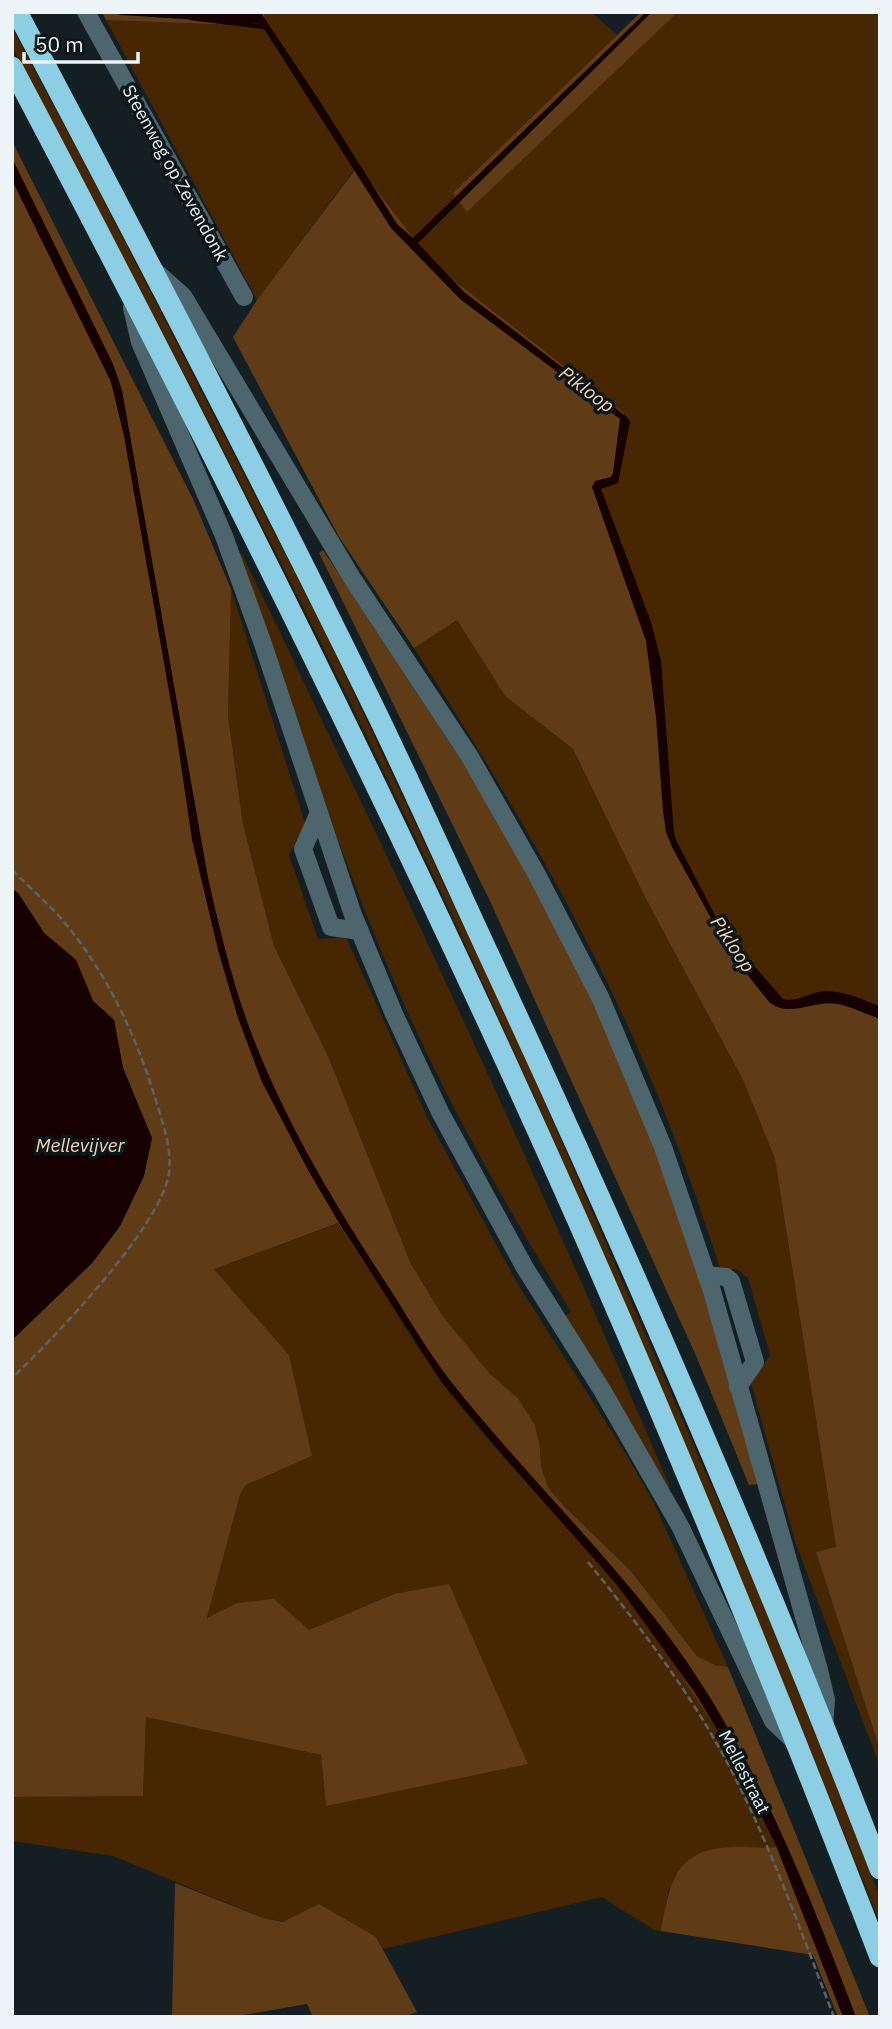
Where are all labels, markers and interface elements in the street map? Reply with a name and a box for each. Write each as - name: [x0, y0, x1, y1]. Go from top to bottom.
- scale bar: [24, 21, 138, 65]
- text: 50 m: [35, 30, 84, 58]
- street label: Steenweg op Zevendonk: [117, 81, 234, 265]
- water label: Pikloop: [555, 361, 619, 417]
- water label: Pikloop: [705, 911, 761, 977]
- water label: Mellevijver: [36, 1133, 125, 1157]
- street label: Mellestraat: [714, 1726, 775, 1818]

